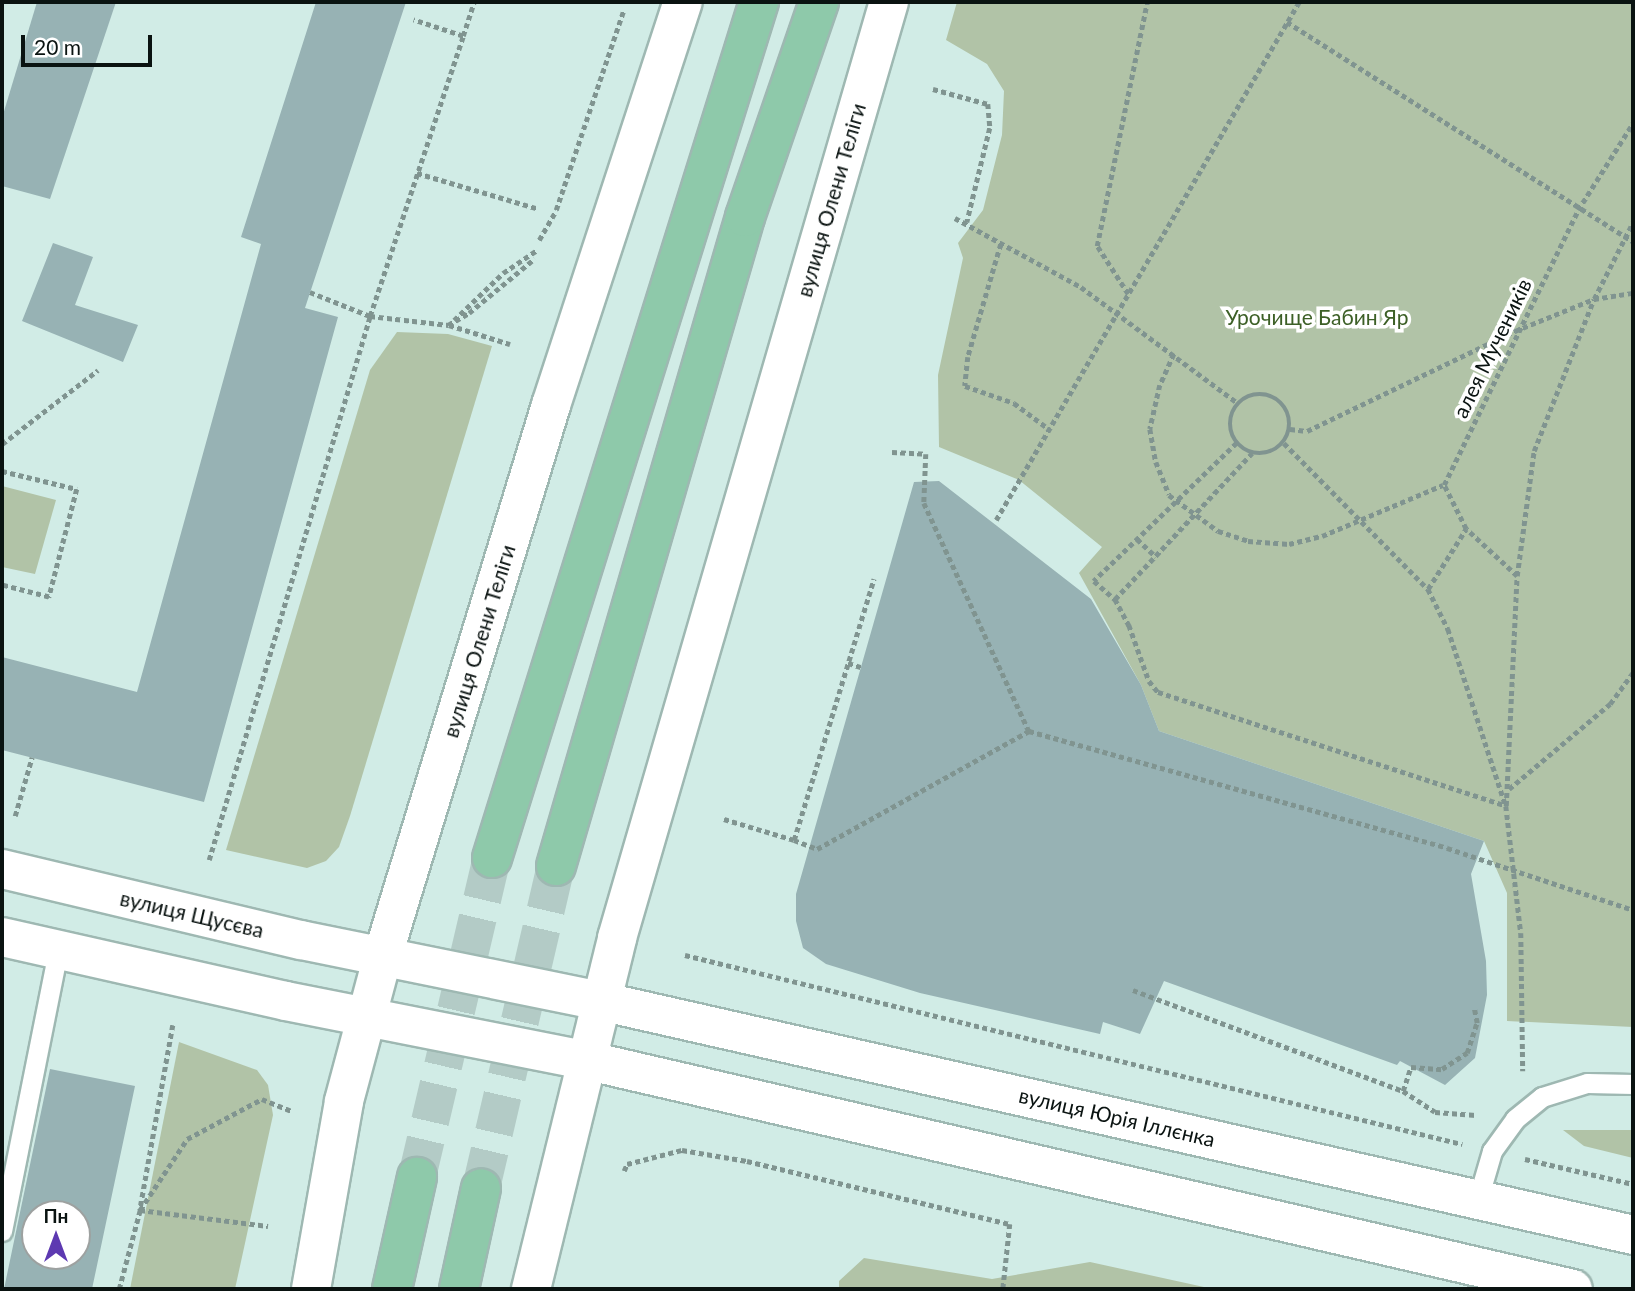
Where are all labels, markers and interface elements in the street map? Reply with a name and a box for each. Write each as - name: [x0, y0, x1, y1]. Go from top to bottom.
- scale bar: [24, 21, 156, 65]
- text: 20 m: [34, 34, 81, 59]
- street label: вулиця Олени Теліги: [791, 100, 871, 300]
- street label: алея Мучеників: [1447, 274, 1537, 422]
- park label: Урочище Бабин Яр: [1225, 304, 1409, 330]
- street label: вулиця Олени Теліги: [438, 542, 520, 740]
- street label: вулиця Щусєва: [118, 885, 266, 943]
- street label: вулиця Юрія Іллєнка: [1016, 1082, 1218, 1152]
- north arrow: [21, 1200, 91, 1270]
- text: Пн: [44, 1204, 68, 1227]

